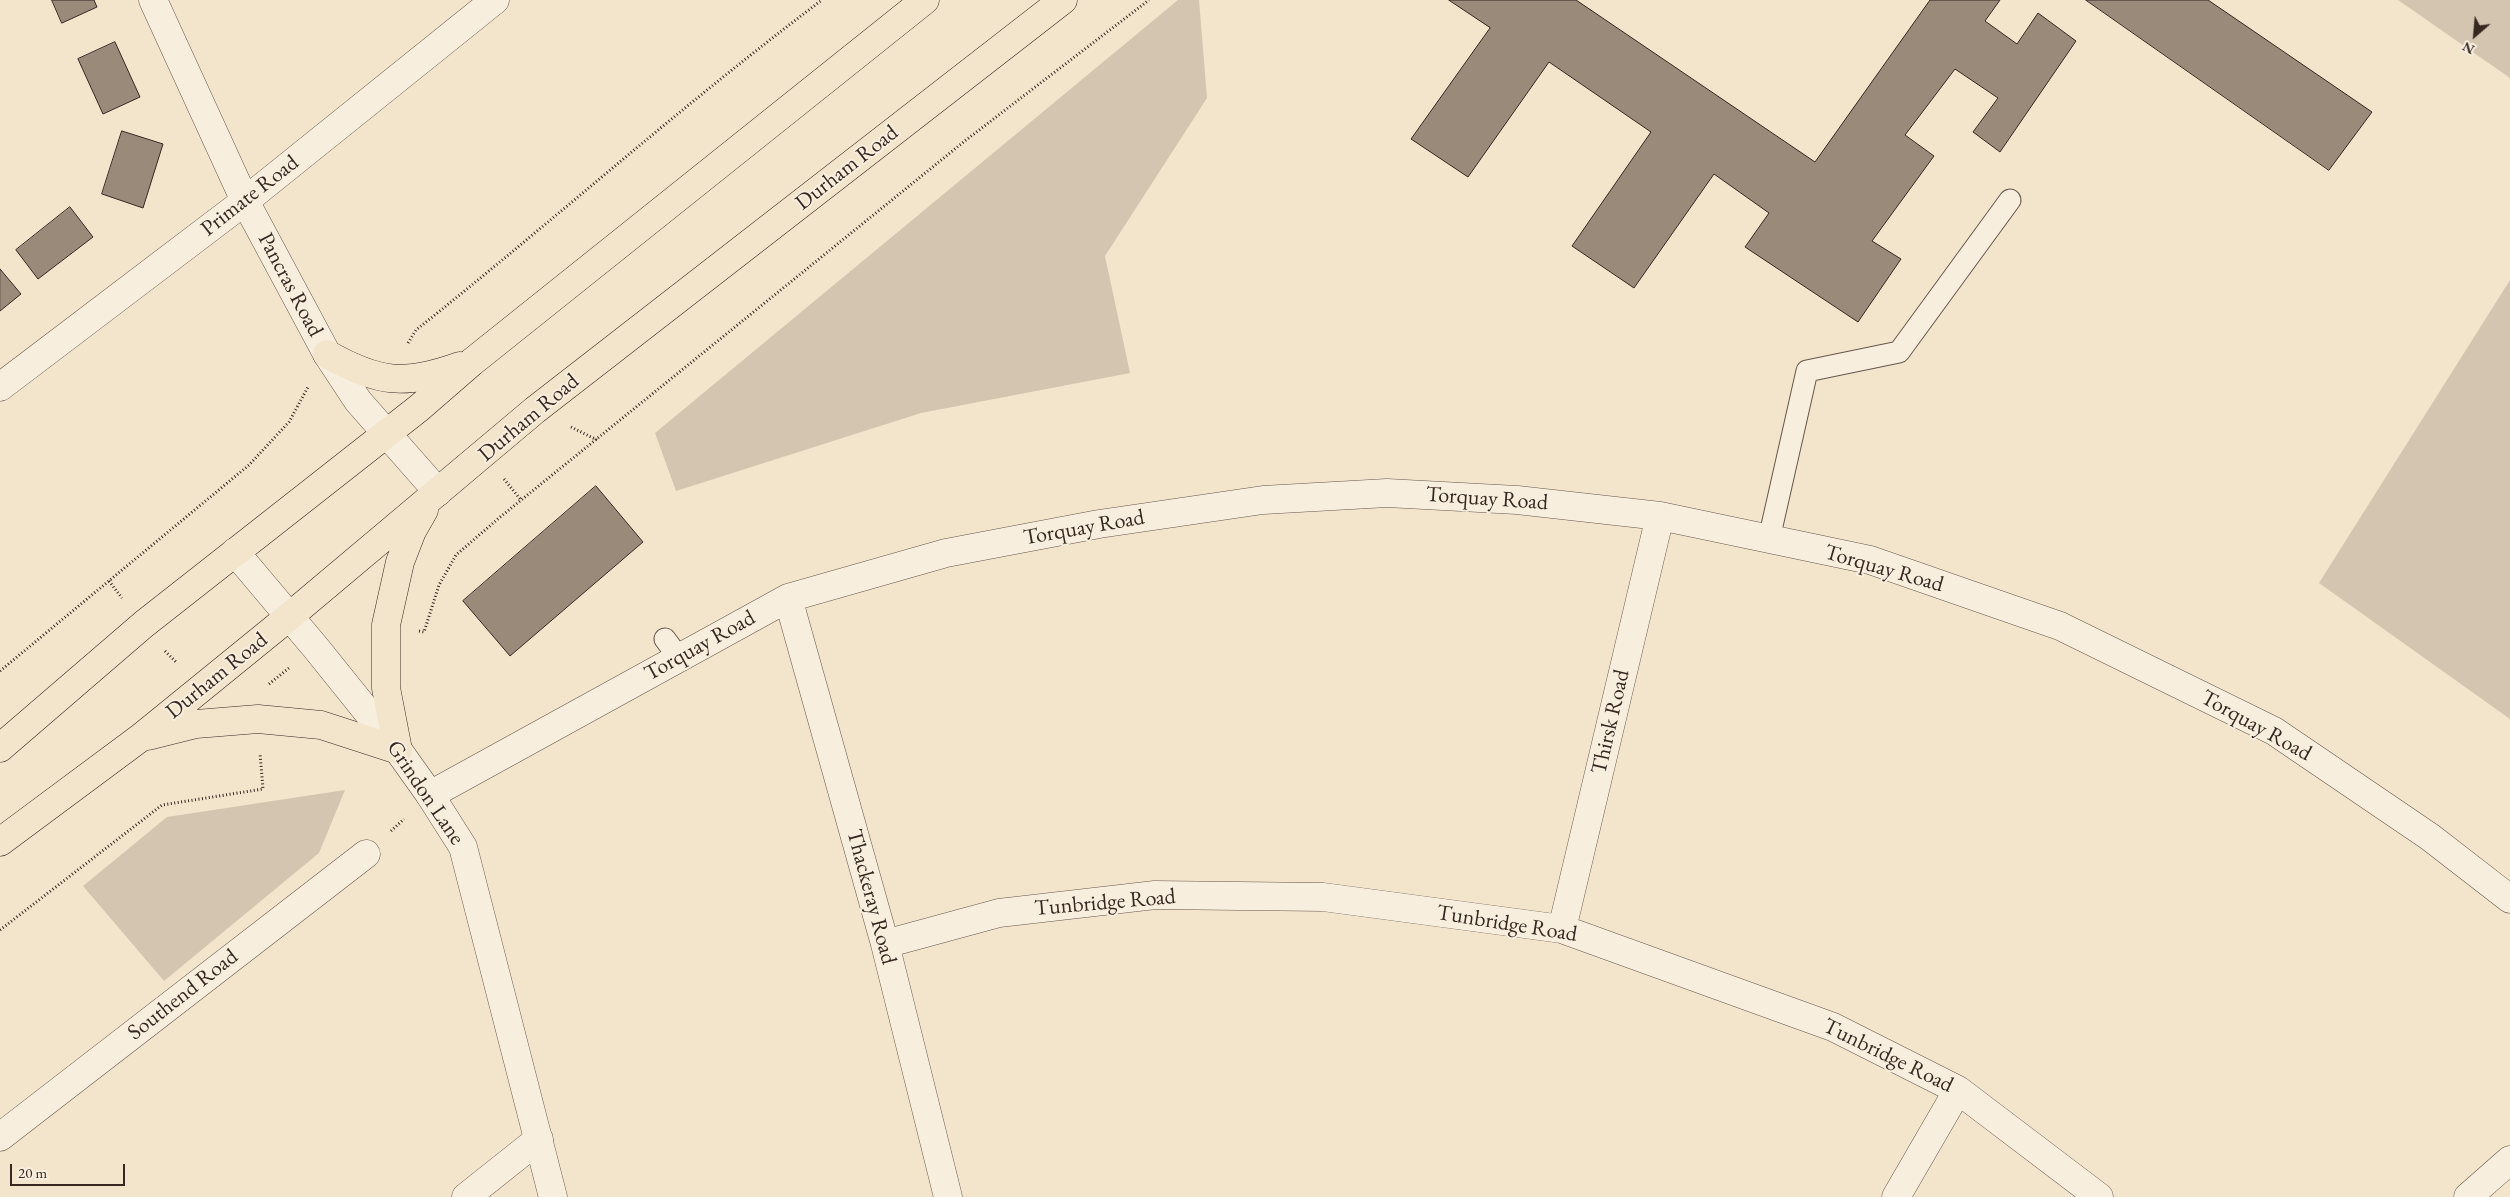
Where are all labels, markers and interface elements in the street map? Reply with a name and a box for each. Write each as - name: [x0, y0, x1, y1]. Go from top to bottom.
- north arrow: [2450, 10, 2500, 60]
- text: N: [2459, 38, 2477, 59]
- street label: Durham Road: [790, 120, 904, 216]
- street label: Primate Road: [196, 150, 304, 242]
- street label: Pancras Road: [252, 229, 328, 341]
- street label: Durham Road: [473, 368, 585, 468]
- street label: Torquay Road: [1425, 482, 1549, 516]
- street label: Torquay Road: [1021, 504, 1147, 552]
- street label: Torquay Road: [1822, 539, 1946, 599]
- street label: Torquay Road: [640, 605, 760, 687]
- street label: Durham Road: [161, 627, 273, 725]
- street label: Thirsk Road: [1586, 667, 1636, 777]
- street label: Torquay Road: [2196, 685, 2316, 767]
- street label: Grindon Lane: [380, 736, 470, 850]
- street label: Thackeray Road: [840, 827, 902, 967]
- street label: Tunbridge Road: [1033, 884, 1177, 922]
- street label: Tunbridge Road: [1435, 900, 1579, 948]
- street label: Southend Road: [123, 944, 243, 1046]
- street label: Tunbridge Road: [1819, 1013, 1957, 1099]
- scale bar: [12, 1154, 128, 1186]
- text: 20 m: [18, 1163, 47, 1182]

